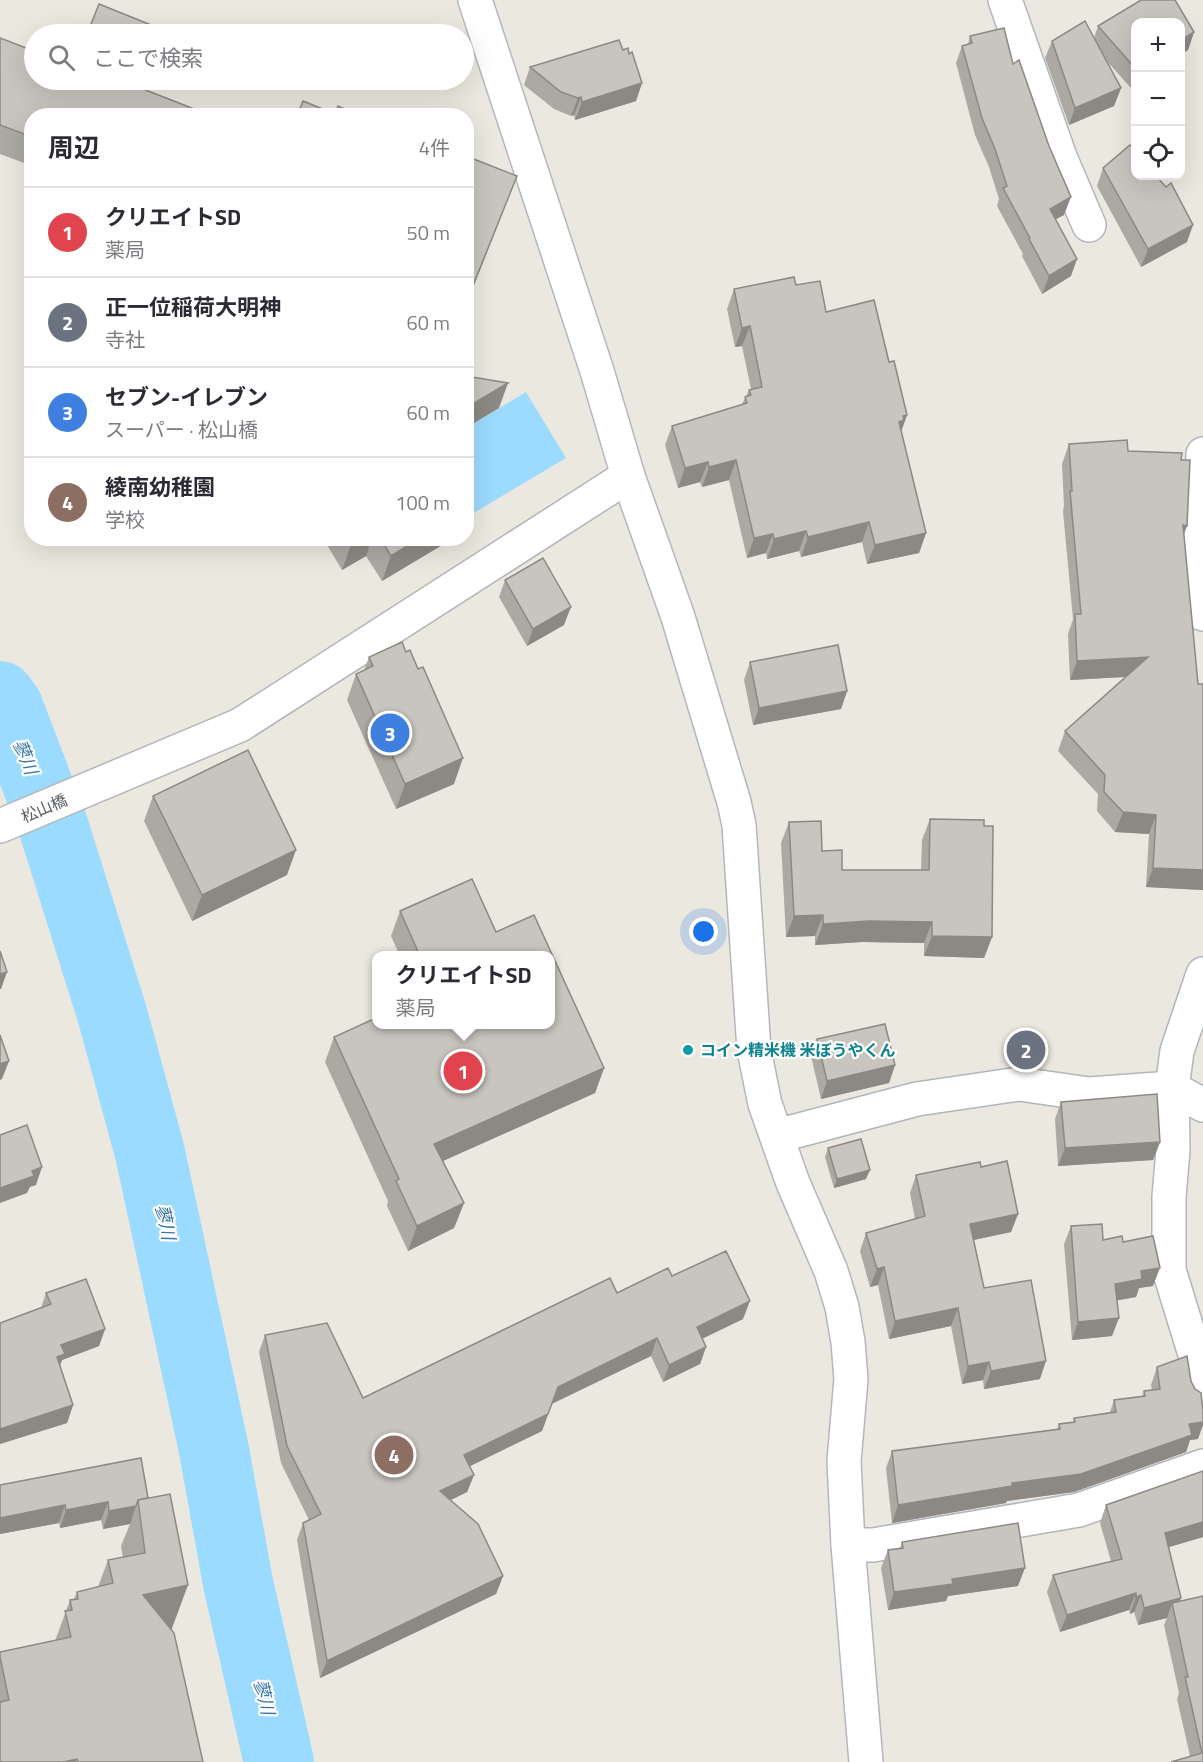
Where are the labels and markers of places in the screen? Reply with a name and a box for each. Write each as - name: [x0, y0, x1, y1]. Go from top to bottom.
- pin: 3: [370, 710, 410, 756]
- pin: 2: [1006, 1028, 1046, 1072]
- place label: コイン精米機 米ぼうやくん: [700, 1038, 896, 1062]
- marker: コイン精米機 米ぼうやくん: [681, 1043, 695, 1057]
- pin: 1: [444, 1048, 482, 1094]
- pin: 4: [374, 1432, 414, 1478]

